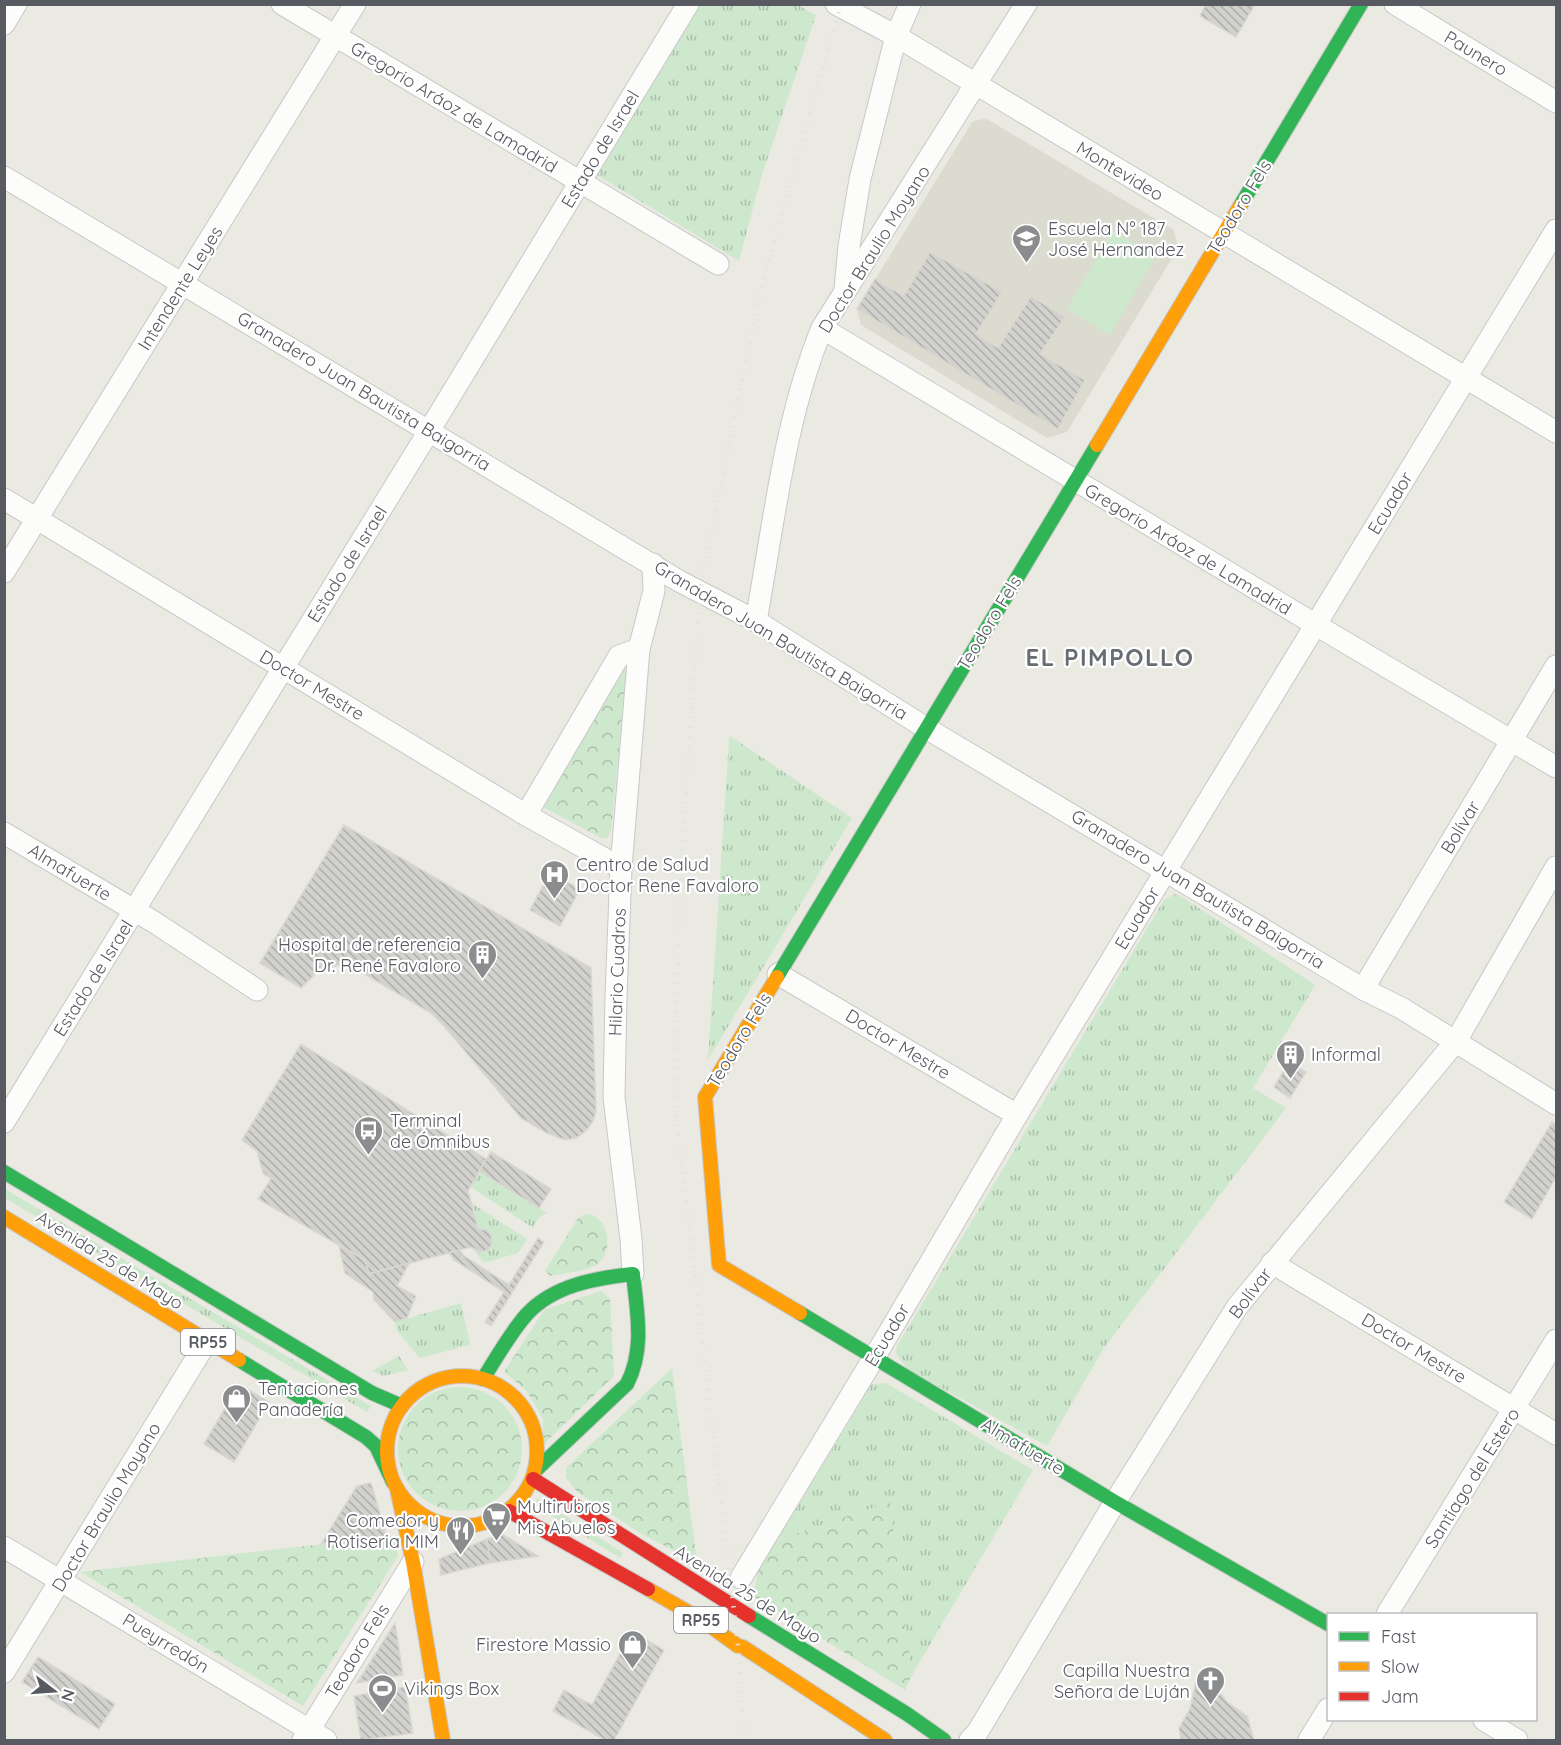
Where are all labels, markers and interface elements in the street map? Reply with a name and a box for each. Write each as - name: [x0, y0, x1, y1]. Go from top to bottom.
- street label: Paunero: [1440, 25, 1512, 81]
- street label: Gregorio Aráoz de Lamadrid: [346, 36, 562, 178]
- street label: Estado de Israel: [556, 86, 644, 212]
- street label: Montevideo: [1072, 136, 1168, 206]
- street label: Teodoro Fels: [1202, 155, 1276, 259]
- street label: Doctor Braulio Moyano: [813, 161, 935, 337]
- place label: Escuela N° 187 José Hernandez: [1048, 217, 1184, 261]
- street label: Intendente Leyes: [132, 221, 228, 355]
- school or university icon: Escuela N° 187 José Hernandez: [1011, 222, 1043, 264]
- street label: Granadero Juan Bautista Baigorria: [233, 306, 495, 476]
- street label: Ecuador: [1362, 467, 1418, 539]
- street label: Gregorio Aráoz de Lamadrid: [1080, 478, 1296, 620]
- street label: Estado de Israel: [302, 501, 392, 627]
- street label: Granadero Juan Bautista Baigorria: [650, 555, 912, 725]
- street label: Teodoro Fels: [952, 571, 1026, 675]
- district label: EL PIMPOLLO: [1026, 642, 1194, 672]
- street label: Doctor Mestre: [255, 645, 369, 725]
- street label: Bolívar: [1435, 796, 1485, 858]
- street label: Granadero Juan Bautista Baigorria: [1067, 804, 1329, 974]
- street label: Almafuerte: [24, 838, 116, 906]
- place label: Centro de Salud Doctor Rene Favaloro: [576, 853, 759, 897]
- hospital icon: Centro de Salud Doctor Rene Favaloro: [539, 858, 571, 900]
- street label: Ecuador: [1109, 882, 1165, 954]
- street label: Hilario Cuadros: [603, 908, 631, 1036]
- street label: Estado de Israel: [48, 915, 138, 1041]
- place label: Hospital de referencia Dr. René Favaloro: [278, 933, 461, 977]
- building icon: Hospital de referencia Dr. René Favaloro: [466, 938, 498, 980]
- street label: Teodoro Fels: [702, 988, 776, 1092]
- street label: Doctor Mestre: [841, 1004, 955, 1084]
- building icon: Informal: [1274, 1038, 1306, 1080]
- place label: Informal: [1311, 1043, 1381, 1066]
- place label: Terminal de Ómnibus: [390, 1109, 490, 1153]
- bus stop icon: Terminal de Ómnibus: [353, 1114, 385, 1156]
- street label: Avenida 25 de Mayo: [32, 1205, 188, 1315]
- street label: Bolívar: [1223, 1263, 1277, 1323]
- street label: Ecuador: [859, 1299, 915, 1371]
- street label: Doctor Mestre: [1357, 1308, 1471, 1388]
- road number: RP55: [181, 1329, 235, 1355]
- place label: Tentaciones Panadería: [258, 1377, 357, 1421]
- shop icon: Tentaciones Panadería: [221, 1382, 253, 1424]
- street label: Santiago del Estero: [1419, 1403, 1525, 1553]
- street label: Almafuerte: [977, 1412, 1069, 1480]
- street label: Doctor Braulio Moyano: [46, 1418, 166, 1596]
- place label: Multirubros Mis Abuelos: [517, 1495, 615, 1539]
- supermarket icon: Multirubros Mis Abuelos: [480, 1500, 512, 1542]
- place label: Comedor y Rotiseria MIM: [327, 1509, 439, 1553]
- restaurant icon: Comedor y Rotiseria MIM: [444, 1514, 476, 1556]
- street label: Avenida 25 de Mayo: [670, 1539, 826, 1649]
- street label: Teodoro Fels: [320, 1599, 394, 1703]
- road number: RP55: [674, 1607, 728, 1633]
- street label: Pueyrredón: [118, 1608, 214, 1678]
- legend: [1327, 1613, 1537, 1721]
- text: Fast: [1381, 1625, 1416, 1648]
- shop icon: Firestore Massio: [616, 1628, 648, 1670]
- place label: Firestore Massio: [476, 1633, 611, 1656]
- text: Slow: [1381, 1655, 1419, 1678]
- place label: Capilla Nuestra Señora de Luján: [1054, 1659, 1190, 1703]
- north arrow: [24, 1661, 84, 1721]
- church icon: Capilla Nuestra Señora de Luján: [1195, 1664, 1227, 1706]
- sports icon: Vikings Box: [367, 1672, 399, 1714]
- place label: Vikings Box: [404, 1677, 499, 1700]
- text: Jam: [1381, 1685, 1419, 1708]
- text: N: [57, 1687, 80, 1704]

